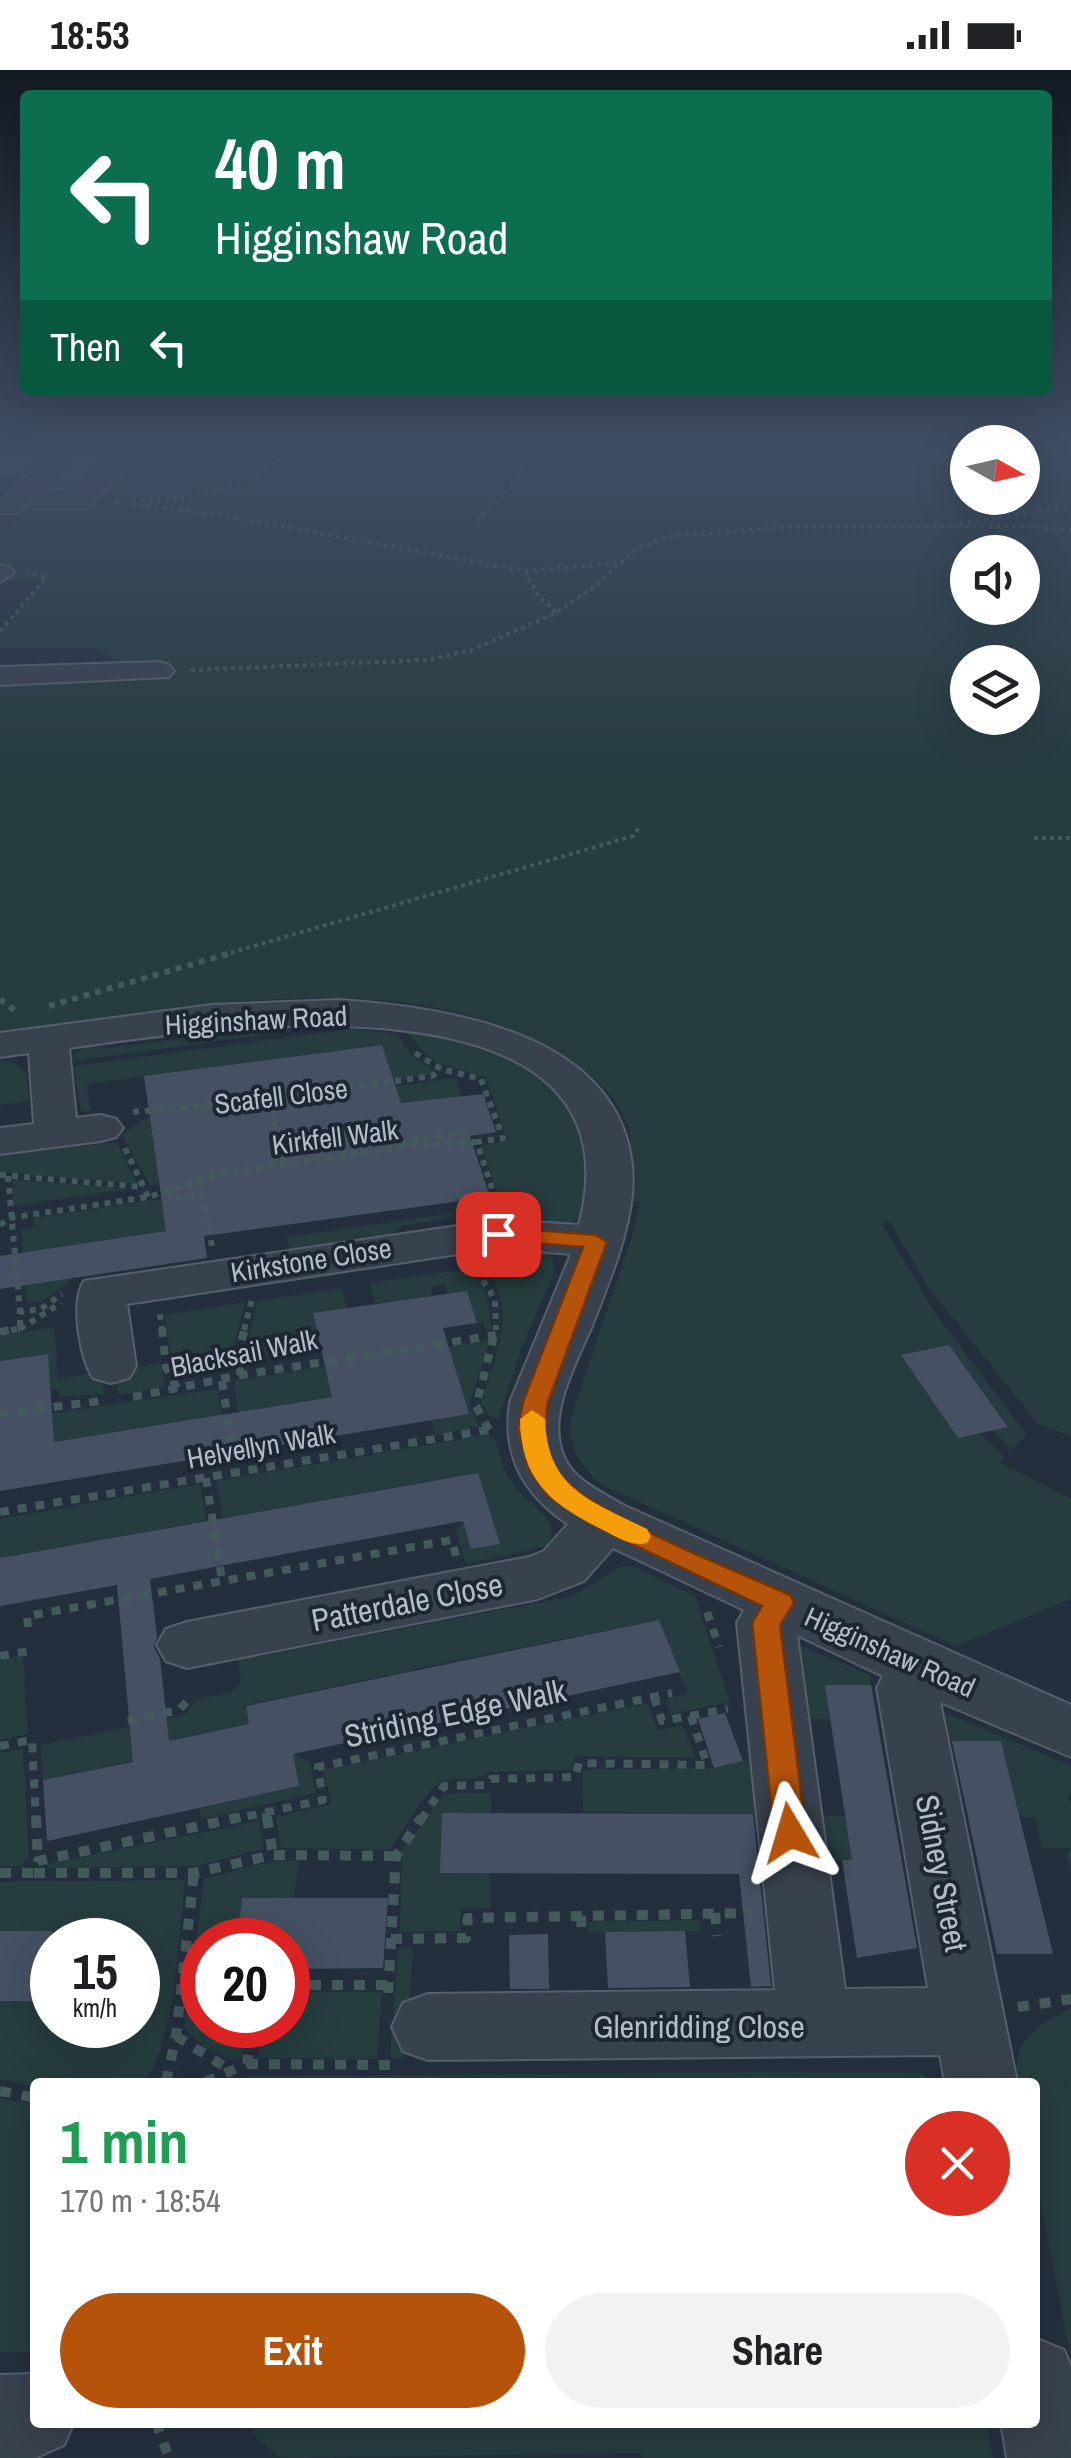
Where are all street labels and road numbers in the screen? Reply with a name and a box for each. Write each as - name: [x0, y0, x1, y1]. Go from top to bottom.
- street label: Higginshaw Road: [164, 996, 348, 1044]
- street label: Scafell Close: [212, 1069, 350, 1123]
- street label: Kirkfell Walk: [270, 1110, 401, 1164]
- street label: Kirkstone Close: [228, 1229, 394, 1291]
- street label: Blacksail Walk: [168, 1320, 321, 1386]
- street label: Helvellyn Walk: [184, 1414, 339, 1478]
- street label: Patterdale Close: [308, 1562, 506, 1642]
- street label: Higginshaw Road: [799, 1598, 981, 1706]
- street label: Striding Edge Walk: [340, 1668, 570, 1757]
- street label: Sidney Street: [906, 1791, 978, 1955]
- street label: Glenridding Close: [593, 2005, 805, 2048]

